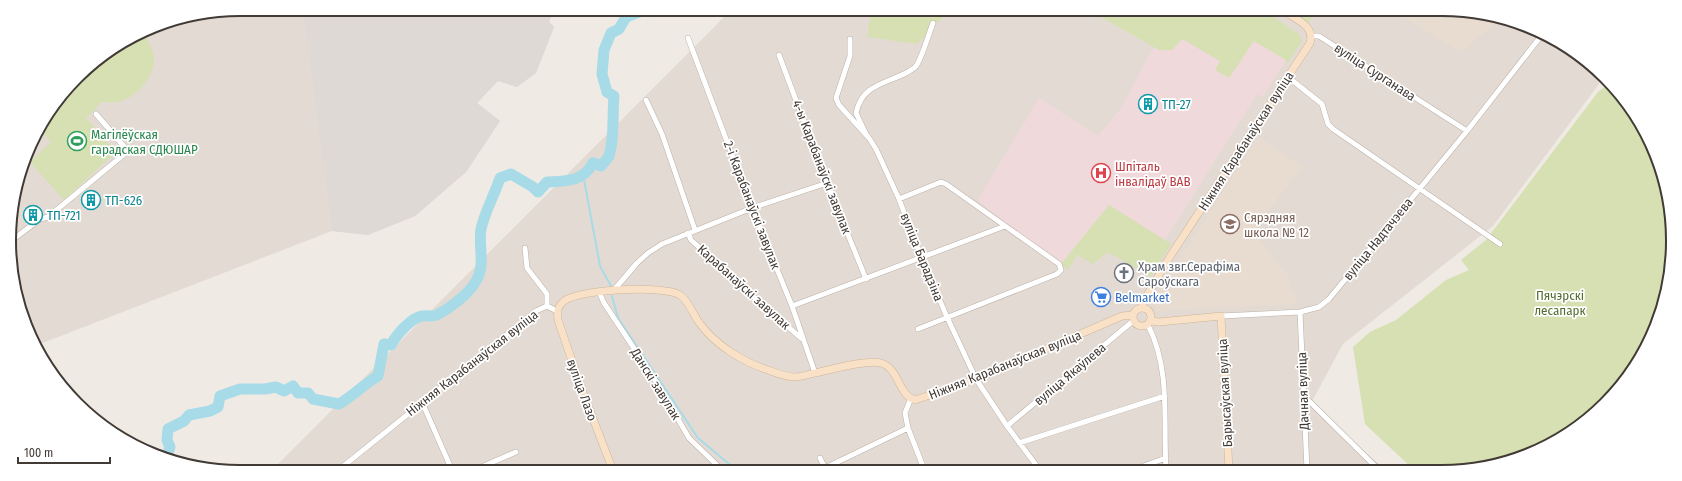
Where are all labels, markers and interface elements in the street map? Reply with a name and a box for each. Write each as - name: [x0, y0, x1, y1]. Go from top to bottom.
- street label: вуліца Сурганава: [1332, 40, 1418, 104]
- street label: Ніжняя Карабанаўская вуліца: [1195, 68, 1297, 214]
- building icon: ТП-27: [1137, 93, 1159, 115]
- place label: ТП-27: [1162, 97, 1191, 112]
- street label: 4-ы Карабанаўскі завулак: [790, 98, 854, 236]
- place label: Магілёўская гарадская СДЮШАР: [91, 127, 198, 157]
- sports icon: Магілёўская гарадская СДЮШАР: [66, 130, 88, 152]
- street label: 2-і Карабанаўскі завулак: [721, 139, 783, 271]
- place label: Шпіталь інвалідаў ВАВ: [1115, 159, 1191, 189]
- hospital icon: Шпіталь інвалідаў ВАВ: [1090, 162, 1112, 184]
- building icon: ТП-626: [80, 189, 102, 211]
- place label: ТП-626: [105, 193, 142, 208]
- street label: вуліца Надтачэева: [1340, 195, 1416, 283]
- building icon: ТП-721: [22, 204, 44, 226]
- place label: ТП-721: [47, 208, 81, 223]
- place label: Сярэдняя школа № 12: [1244, 210, 1309, 240]
- street label: вуліца Барадзіна: [898, 211, 946, 303]
- school or university icon: Сярэдняя школа № 12: [1219, 213, 1241, 235]
- street label: Карабанаўскі завулак: [695, 241, 793, 333]
- place label: Храм звг.Серафіма Сароўскага: [1138, 259, 1240, 289]
- church icon: Храм звг.Серафіма Сароўскага: [1113, 262, 1135, 284]
- supermarket icon: Belmarket: [1090, 286, 1112, 308]
- park label: Пячэрскі лесапарк: [1534, 288, 1586, 318]
- place label: Belmarket: [1115, 290, 1170, 305]
- street label: Ніжняя Карабанаўская вуліца: [403, 307, 541, 419]
- street label: Ніжняя Карабанаўская вуліца: [927, 327, 1083, 403]
- street label: Барысаўская вуліца: [1215, 338, 1235, 448]
- street label: вуліца Якаўлева: [1031, 340, 1109, 408]
- street label: Данскі завулак: [627, 345, 684, 423]
- street label: Дачная вуліца: [1294, 352, 1312, 431]
- street label: вуліца Лазо: [564, 357, 600, 423]
- scale bar: [18, 439, 110, 465]
- text: 100 m: [24, 446, 53, 460]

